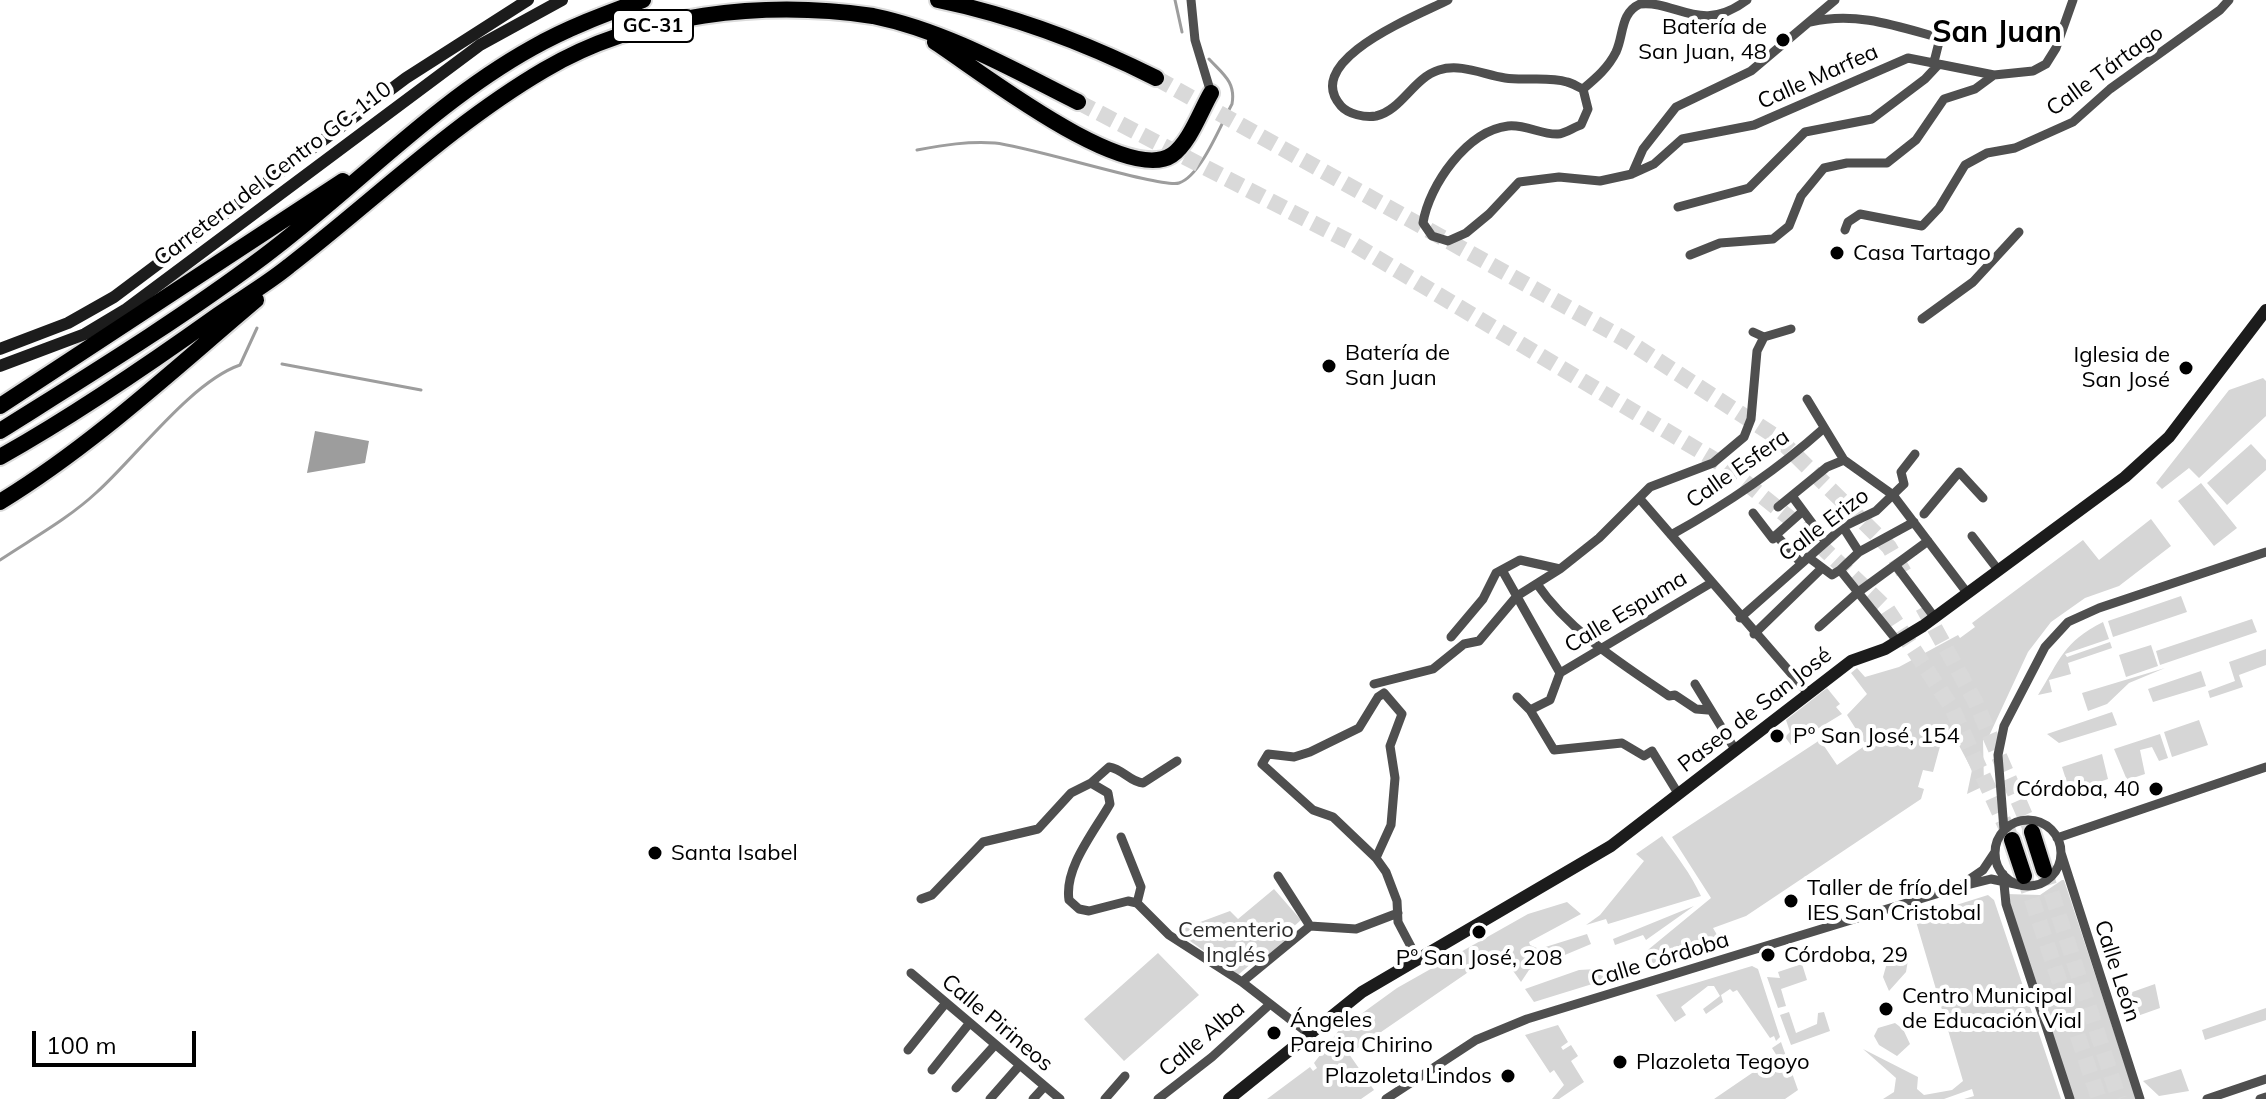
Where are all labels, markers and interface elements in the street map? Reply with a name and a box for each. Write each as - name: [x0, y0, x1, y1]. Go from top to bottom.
- road number: GC-31: [613, 10, 693, 42]
- place label: Batería de San Juan, 48: [1638, 14, 1767, 66]
- district label: San Juan: [1932, 15, 2062, 51]
- street label: Calle Tártago: [2041, 20, 2169, 122]
- marker: Batería de San Juan, 48: [1774, 31, 1792, 49]
- street label: Calle Marfea: [1754, 39, 1882, 115]
- street label: Carretera del Centro GC-110: [149, 76, 397, 272]
- place label: Casa Tartago: [1853, 240, 1991, 266]
- marker: Casa Tartago: [1828, 244, 1846, 262]
- place label: Batería de San Juan: [1345, 340, 1450, 392]
- place label: Iglesia de San José: [2074, 342, 2170, 394]
- marker: Batería de San Juan: [1320, 357, 1338, 375]
- marker: Iglesia de San José: [2177, 359, 2195, 377]
- street label: Calle Esfera: [1681, 424, 1795, 514]
- street label: Calle Erizo: [1774, 483, 1874, 567]
- street label: Calle Espuma: [1560, 565, 1692, 659]
- street label: Paseo de San José: [1673, 642, 1837, 778]
- place label: Pº San José, 154: [1793, 723, 1960, 749]
- marker: Pº San José, 154: [1768, 727, 1786, 745]
- place label: Córdoba, 40: [2016, 776, 2140, 802]
- marker: Córdoba, 40: [2147, 780, 2165, 798]
- place label: Santa Isabel: [671, 840, 798, 866]
- marker: Santa Isabel: [646, 844, 664, 862]
- place label: Taller de frío del IES San Cristobal: [1807, 875, 1981, 926]
- marker: Taller de frío del IES San Cristobal: [1782, 892, 1800, 910]
- park label: Cementerio Inglés: [1178, 917, 1294, 968]
- street label: Calle León: [2088, 917, 2146, 1025]
- marker: Pº San José, 208: [1470, 923, 1488, 941]
- street label: Calle Córdoba: [1588, 926, 1732, 994]
- place label: Córdoba, 29: [1784, 942, 1908, 968]
- place label: Pº San José, 208: [1396, 945, 1562, 971]
- marker: Córdoba, 29: [1759, 946, 1777, 964]
- street label: Calle Pirineos: [936, 969, 1058, 1077]
- place label: Centro Municipal de Educación Vial: [1902, 983, 2082, 1034]
- street label: Calle Alba: [1154, 996, 1250, 1082]
- marker: Centro Municipal de Educación Vial: [1877, 1000, 1895, 1018]
- place label: Ángeles Pareja Chirino: [1290, 1007, 1433, 1058]
- scale bar: [36, 1015, 200, 1065]
- marker: Ángeles Pareja Chirino: [1265, 1024, 1283, 1042]
- text: 100 m: [46, 1030, 117, 1060]
- place label: Plazoleta Tegoyo: [1636, 1049, 1810, 1075]
- marker: Plazoleta Tegoyo: [1611, 1053, 1629, 1071]
- place label: Plazoleta Lindos: [1325, 1063, 1492, 1089]
- marker: Plazoleta Lindos: [1499, 1067, 1517, 1085]

